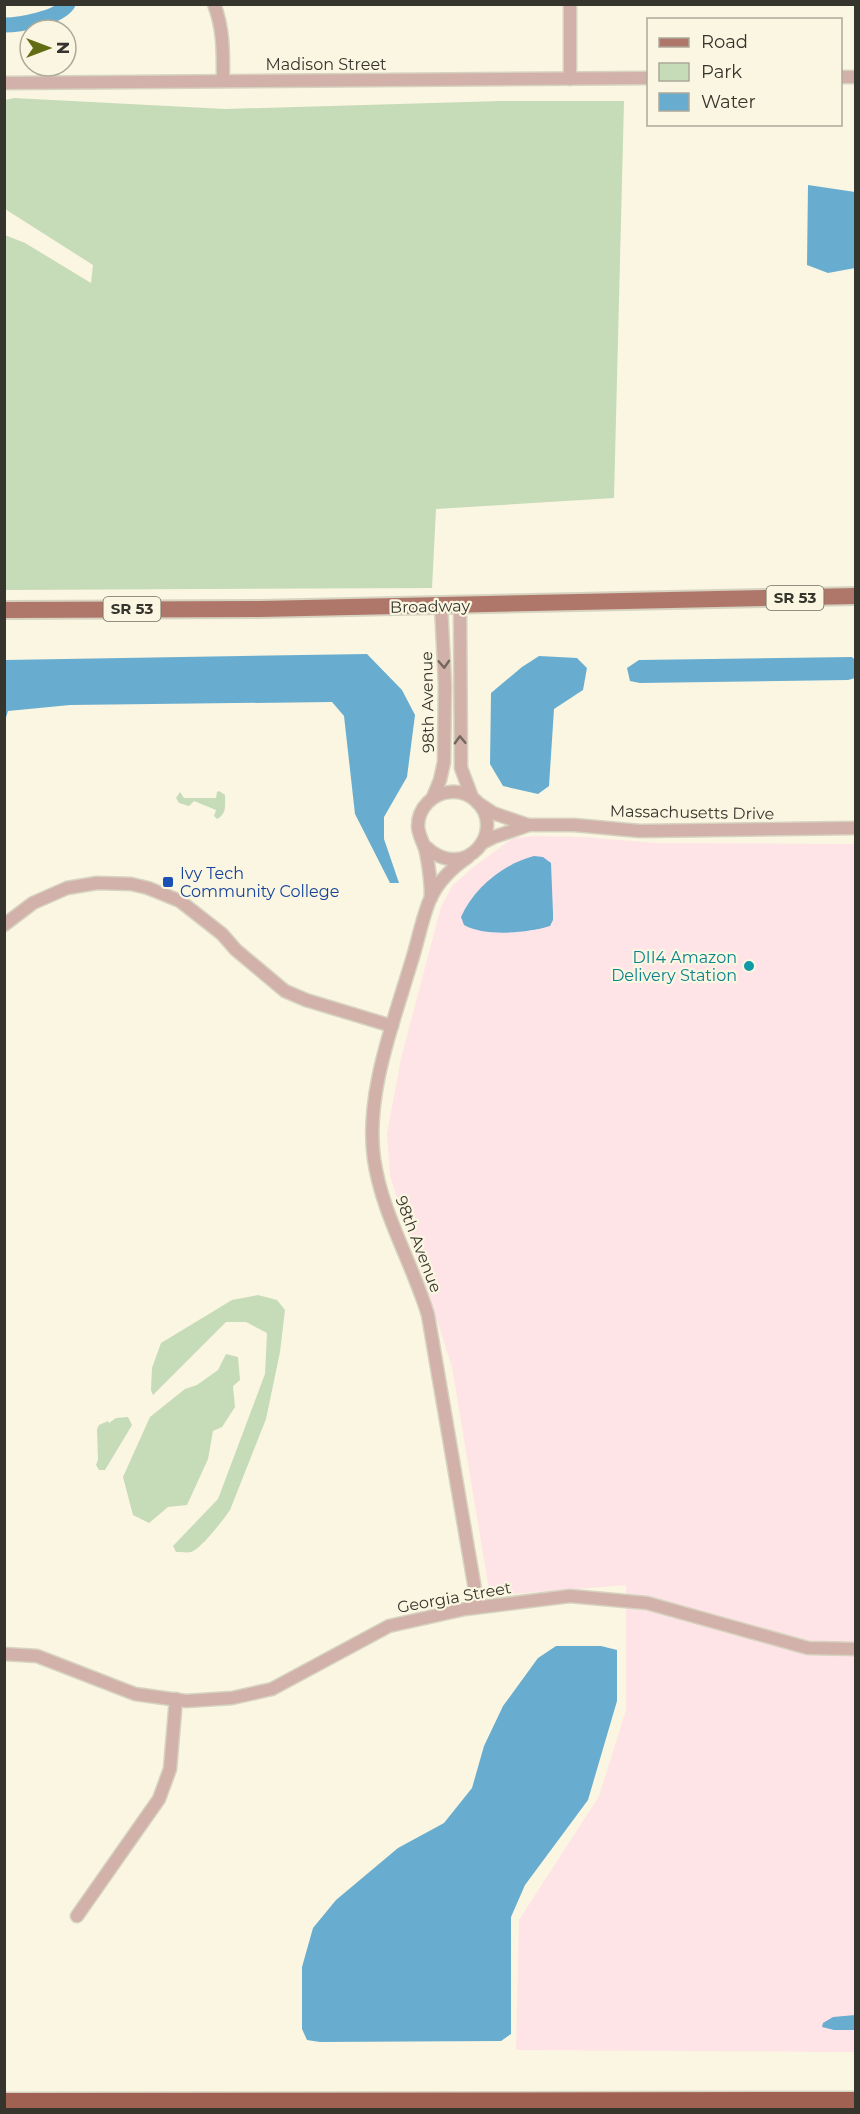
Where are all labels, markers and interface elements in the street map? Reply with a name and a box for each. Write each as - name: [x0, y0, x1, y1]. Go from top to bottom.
- north arrow: [18, 18, 78, 78]
- legend: [647, 18, 842, 126]
- text: Road: [701, 31, 748, 53]
- text: N: [53, 42, 72, 54]
- street label: Madison Street: [265, 55, 387, 74]
- text: Park: [701, 61, 742, 83]
- text: Water: [701, 91, 756, 113]
- road number: SR 53: [766, 586, 824, 610]
- street label: Broadway: [390, 596, 471, 617]
- road number: SR 53: [104, 597, 160, 621]
- street label: 98th Avenue: [417, 651, 438, 753]
- one-way arrow: [437, 659, 450, 668]
- one-way arrow: [454, 736, 467, 745]
- street label: Massachusetts Drive: [610, 802, 774, 823]
- place label: Ivy Tech Community College: [180, 864, 339, 901]
- marker: Ivy Tech Community College: [161, 875, 175, 889]
- place label: DII4 Amazon Delivery Station: [611, 948, 737, 985]
- marker: DII4 Amazon Delivery Station: [742, 959, 756, 973]
- street label: 98th Avenue: [391, 1193, 446, 1295]
- street label: Georgia Street: [396, 1578, 513, 1617]

